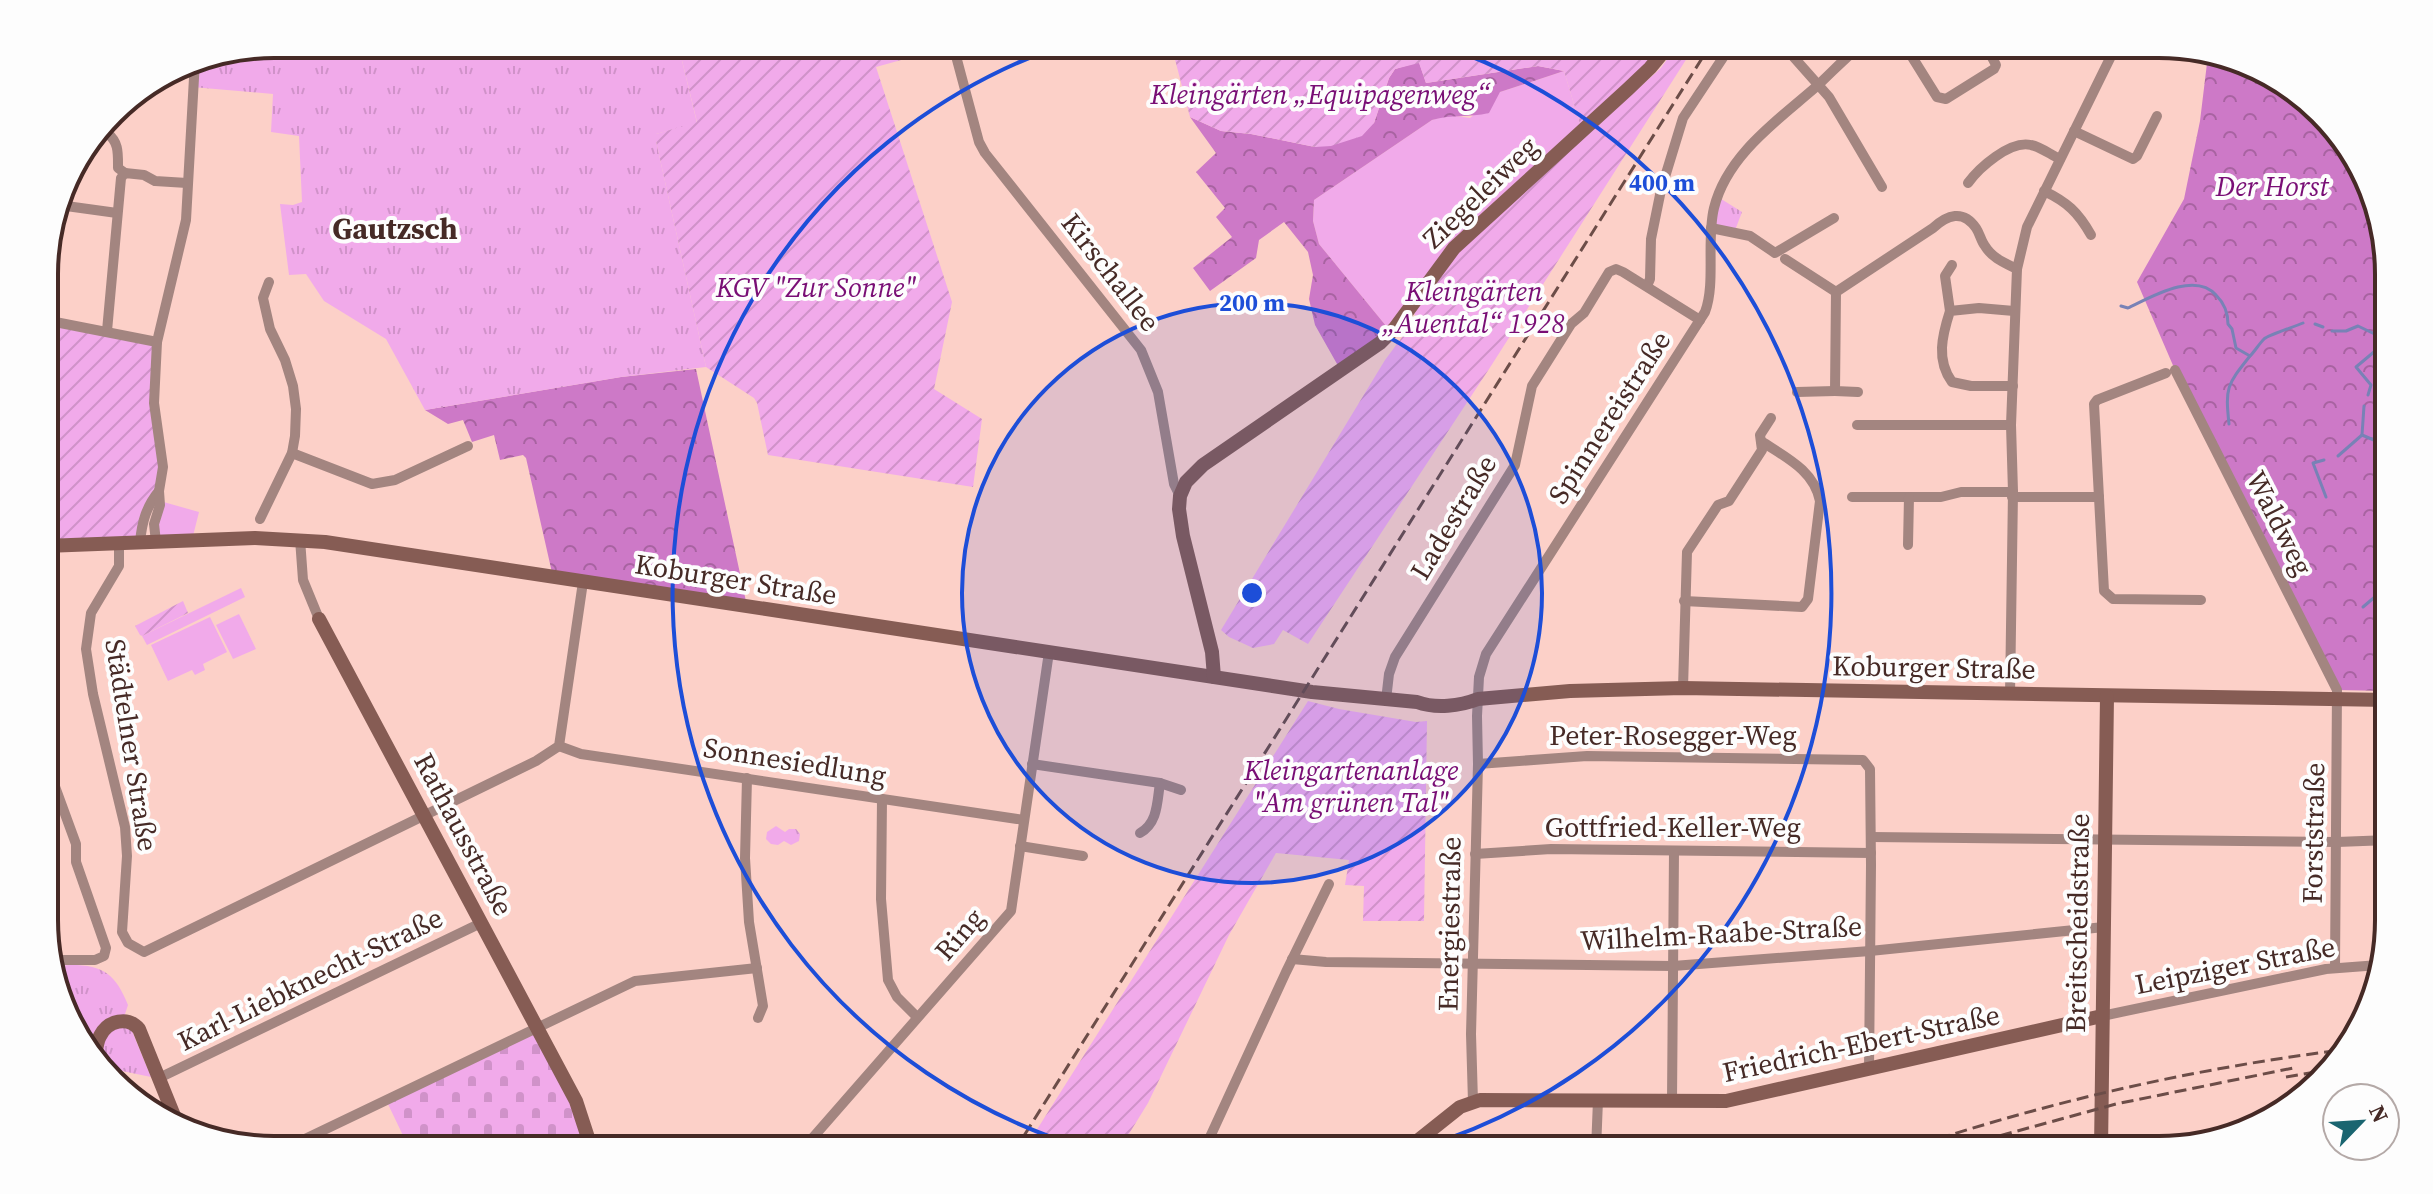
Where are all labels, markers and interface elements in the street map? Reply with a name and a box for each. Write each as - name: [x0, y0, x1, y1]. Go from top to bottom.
- park label: Kleingärten „Equipagenweg“: [1149, 75, 1492, 113]
- street label: Ziegeleiweg: [1414, 127, 1546, 257]
- text: 400 m: [1629, 166, 1695, 199]
- park label: Der Horst: [2215, 167, 2330, 205]
- street label: Kirschallee: [1053, 205, 1169, 339]
- district label: Gautzsch: [332, 208, 458, 249]
- park label: KGV "Zur Sonne": [715, 268, 916, 306]
- park label: Kleingärten „Auental“ 1928: [1382, 272, 1565, 342]
- text: 200 m: [1219, 286, 1285, 319]
- street label: Spinnereistraße: [1539, 323, 1679, 511]
- street label: Ladestraße: [1401, 448, 1505, 586]
- street label: Waldweg: [2237, 464, 2323, 582]
- street label: Koburger Straße: [632, 544, 840, 614]
- centre of rings: [1238, 579, 1266, 607]
- street label: Städtelner Straße: [96, 636, 168, 854]
- street label: Koburger Straße: [1832, 646, 2036, 688]
- street label: Peter-Rosegger-Weg: [1549, 716, 1797, 754]
- street label: Sonnesiedlung: [701, 728, 889, 794]
- street label: Rathausstraße: [405, 746, 523, 922]
- park label: Kleingartenanlage "Am grünen Tal": [1243, 751, 1459, 821]
- street label: Forststraße: [2293, 762, 2333, 904]
- street label: Gottfried-Keller-Weg: [1545, 808, 1801, 846]
- street label: Breitscheidstraße: [2056, 813, 2098, 1033]
- street label: Energiestraße: [1428, 836, 1470, 1012]
- street label: Karl-Liebknecht-Straße: [171, 898, 449, 1060]
- street label: Ring: [926, 900, 992, 968]
- street label: Wilhelm-Raabe-Straße: [1579, 907, 1863, 959]
- street label: Leipziger Straße: [2132, 927, 2338, 1003]
- street label: Friedrich-Ebert-Straße: [1719, 995, 2003, 1091]
- north arrow: [2321, 1082, 2401, 1162]
- text: N: [2362, 1100, 2396, 1127]

